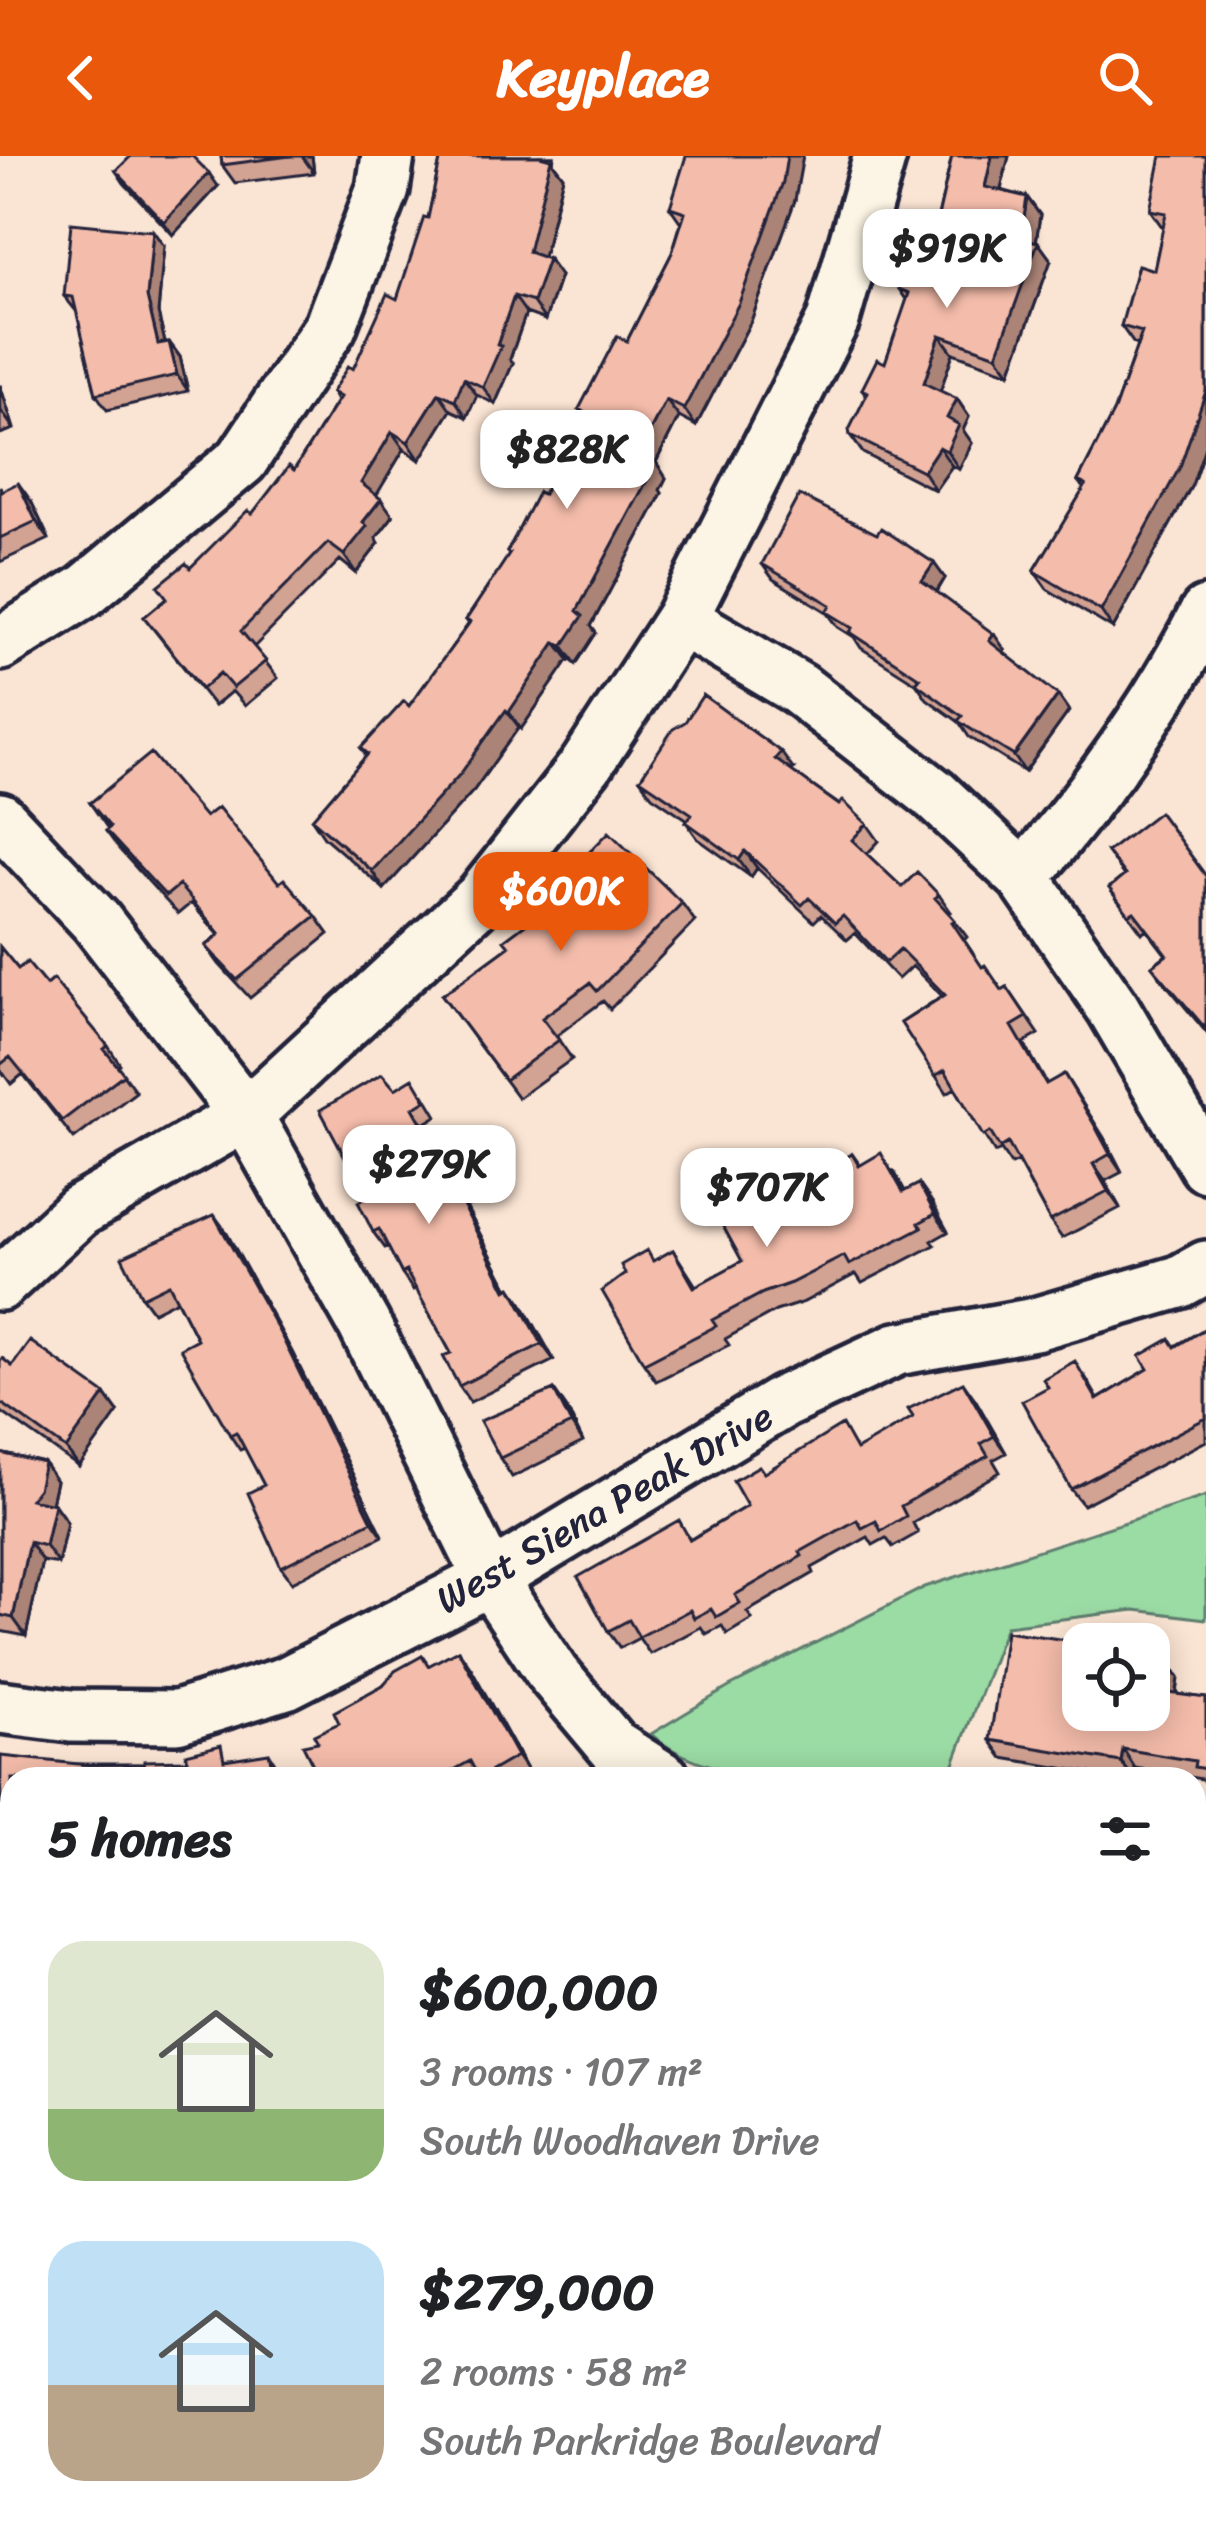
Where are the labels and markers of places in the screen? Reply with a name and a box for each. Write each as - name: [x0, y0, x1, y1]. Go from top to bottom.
- pin: $919K: [863, 209, 1031, 311]
- pin: $828K: [483, 410, 651, 512]
- pin: $600K: [477, 852, 645, 954]
- pin: $279K: [345, 1125, 513, 1227]
- pin: $707K: [683, 1148, 851, 1250]

